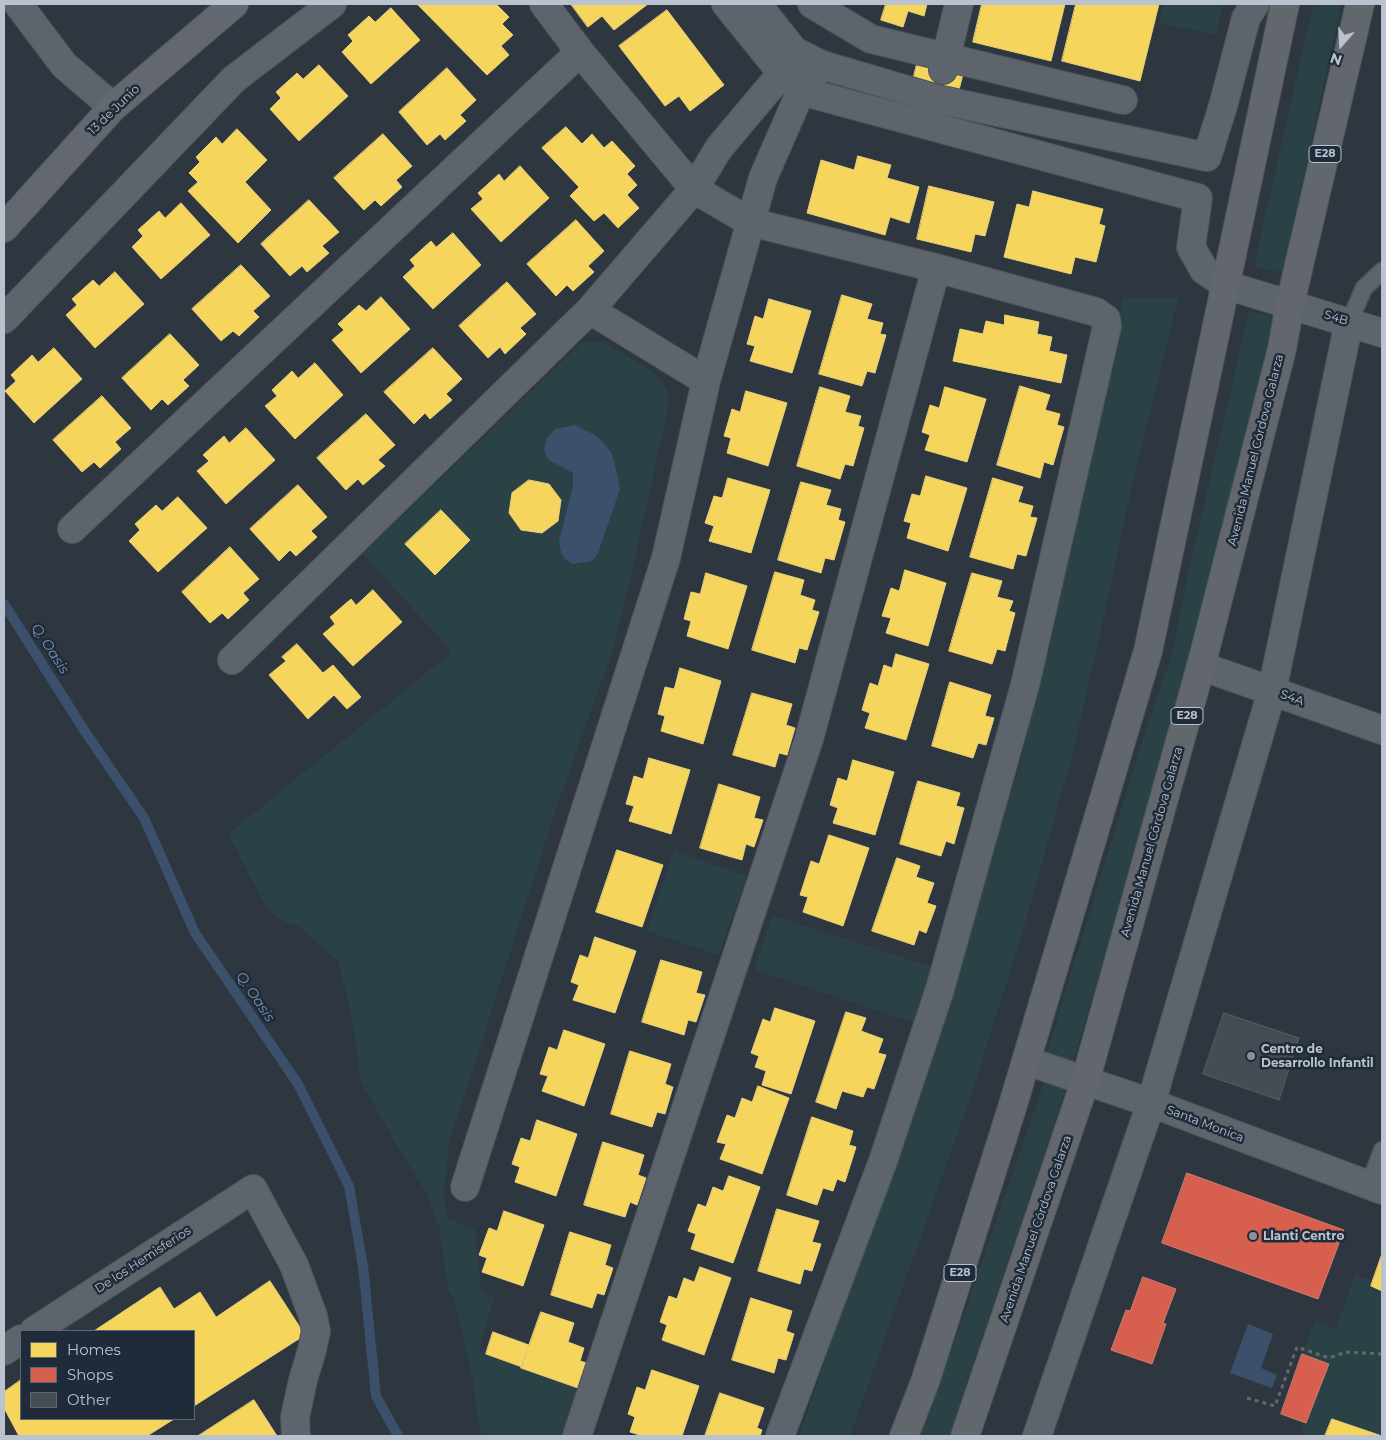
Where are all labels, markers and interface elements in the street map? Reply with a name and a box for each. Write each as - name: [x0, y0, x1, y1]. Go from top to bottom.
- north arrow: [1316, 20, 1366, 70]
- text: N: [1328, 49, 1344, 70]
- street label: 13 de Junio: [85, 82, 143, 138]
- road number: E28: [1309, 146, 1341, 162]
- street label: S4B: [1322, 308, 1350, 328]
- street label: Avenida Manuel Córdova Galarza: [1225, 353, 1287, 547]
- water label: Q. Oasis: [27, 621, 73, 677]
- street label: S4A: [1278, 687, 1306, 709]
- road number: E28: [1171, 708, 1203, 724]
- street label: Avenida Manuel Córdova Galarza: [1118, 745, 1186, 939]
- water label: Q. Oasis: [232, 969, 278, 1025]
- place label: Centro de Desarrollo Infantil: [1261, 1042, 1374, 1070]
- marker: Centro de Desarrollo Infantil: [1245, 1050, 1257, 1062]
- street label: Santa Monica: [1164, 1103, 1246, 1145]
- street label: Avenida Manuel Córdova Galarza: [997, 1134, 1075, 1324]
- street label: De los Hemisferios: [92, 1224, 194, 1296]
- place label: Llanti Centro: [1263, 1229, 1344, 1243]
- marker: Llanti Centro: [1247, 1230, 1259, 1242]
- road number: E28: [944, 1264, 976, 1282]
- legend: [20, 1330, 195, 1420]
- text: Homes: [67, 1340, 121, 1359]
- text: Shops: [67, 1365, 113, 1384]
- text: Other: [67, 1390, 111, 1409]

